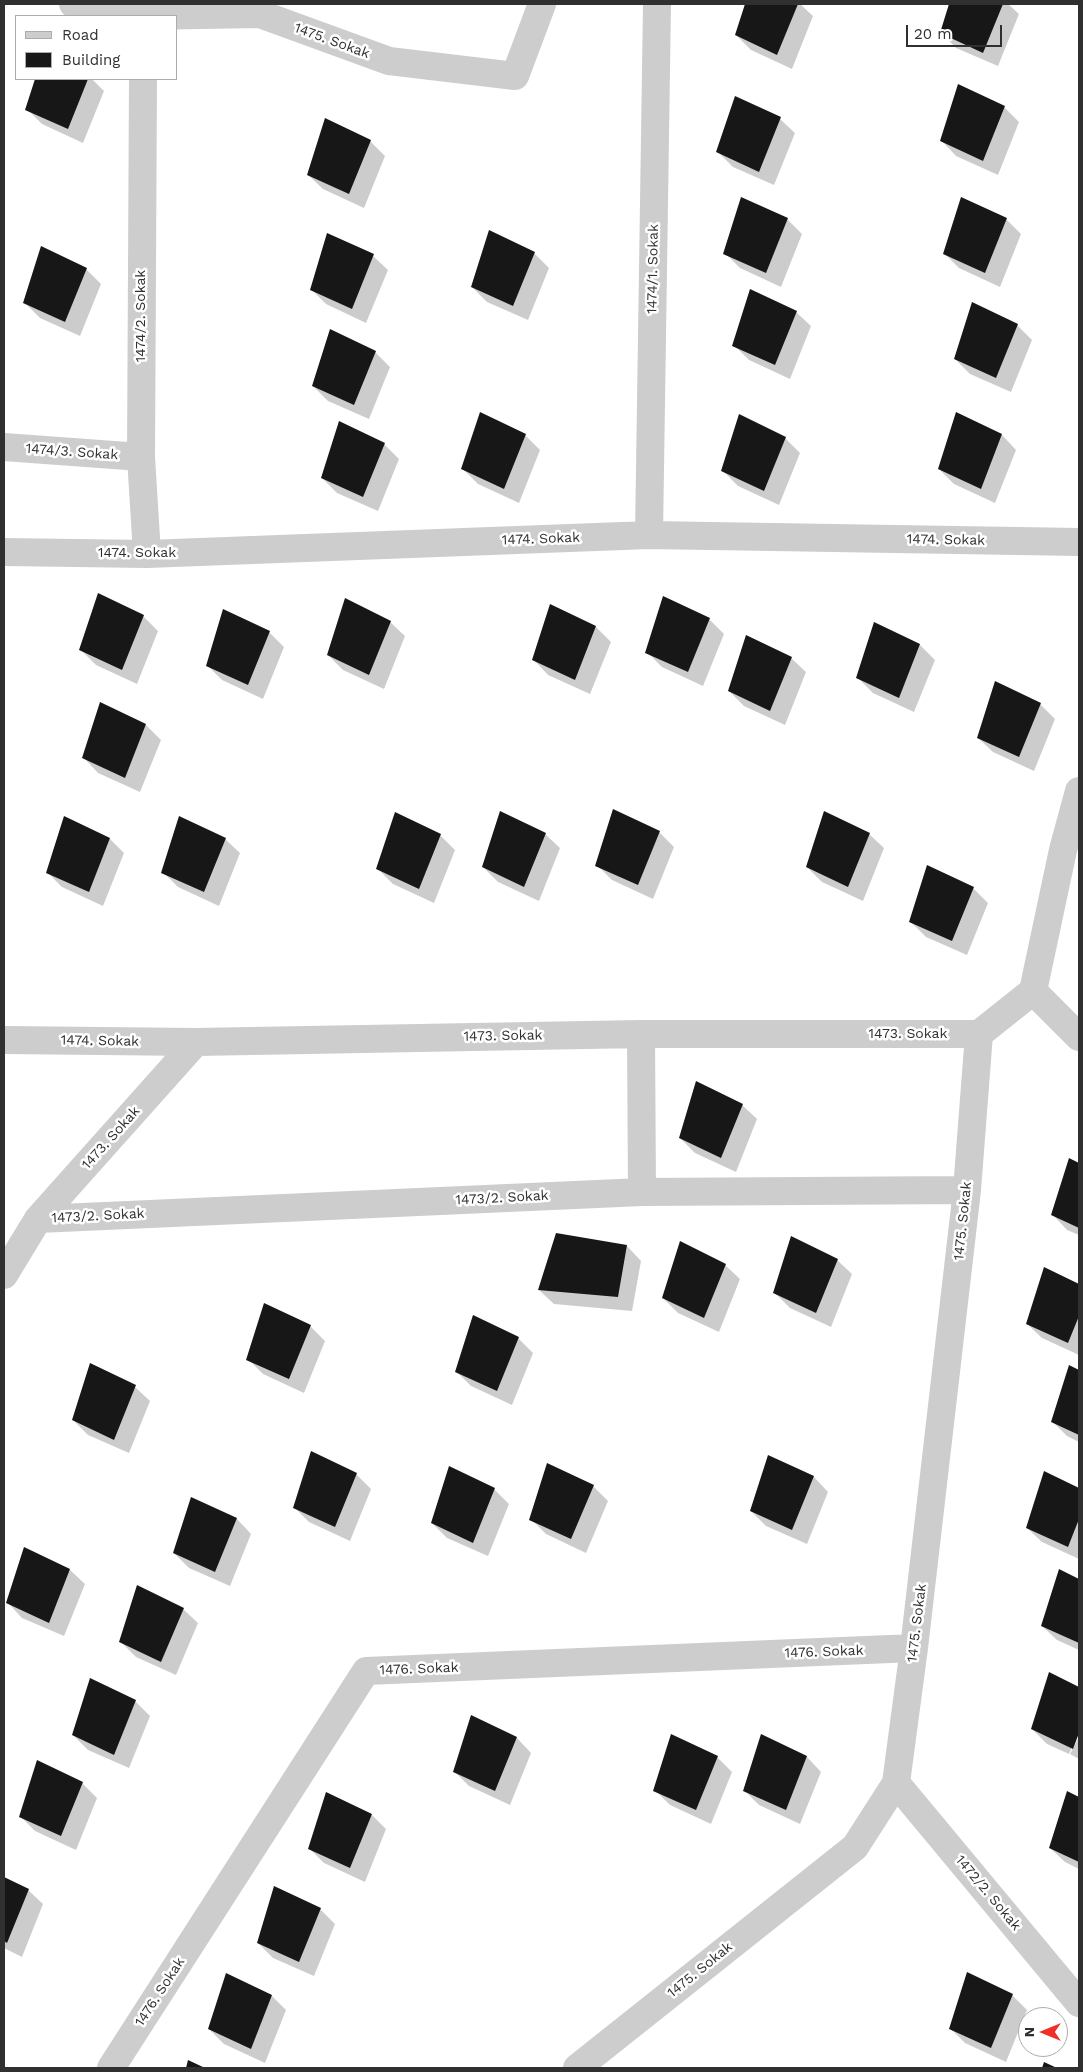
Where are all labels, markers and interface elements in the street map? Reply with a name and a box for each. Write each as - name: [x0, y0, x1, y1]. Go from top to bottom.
- legend: [15, 15, 178, 80]
- scale bar: [908, 15, 1004, 47]
- street label: 1475. Sokak: [292, 20, 372, 62]
- text: 20 m: [914, 25, 952, 43]
- text: Road: [62, 26, 99, 44]
- text: Building: [62, 51, 120, 69]
- street label: 1474/1. Sokak: [644, 224, 662, 314]
- street label: 1474/2. Sokak: [133, 270, 149, 362]
- street label: 1474/3. Sokak: [25, 440, 119, 464]
- street label: 1474. Sokak: [502, 529, 580, 549]
- street label: 1474. Sokak: [907, 531, 985, 549]
- street label: 1474. Sokak: [98, 545, 176, 561]
- street label: 1473. Sokak: [869, 1026, 947, 1042]
- street label: 1473. Sokak: [463, 1027, 543, 1045]
- street label: 1474. Sokak: [61, 1032, 139, 1050]
- street label: 1473. Sokak: [78, 1103, 144, 1173]
- street label: 1475. Sokak: [951, 1181, 975, 1261]
- street label: 1473/2. Sokak: [455, 1187, 549, 1209]
- street label: 1473/2. Sokak: [51, 1205, 145, 1227]
- street label: 1475. Sokak: [904, 1583, 930, 1663]
- street label: 1476. Sokak: [784, 1642, 864, 1662]
- street label: 1476. Sokak: [379, 1659, 459, 1679]
- street label: 1472/2. Sokak: [952, 1852, 1024, 1934]
- street label: 1475. Sokak: [664, 1939, 736, 2001]
- street label: 1476. Sokak: [131, 1954, 189, 2030]
- north arrow: [1018, 2007, 1068, 2057]
- text: N: [1021, 2027, 1037, 2037]

